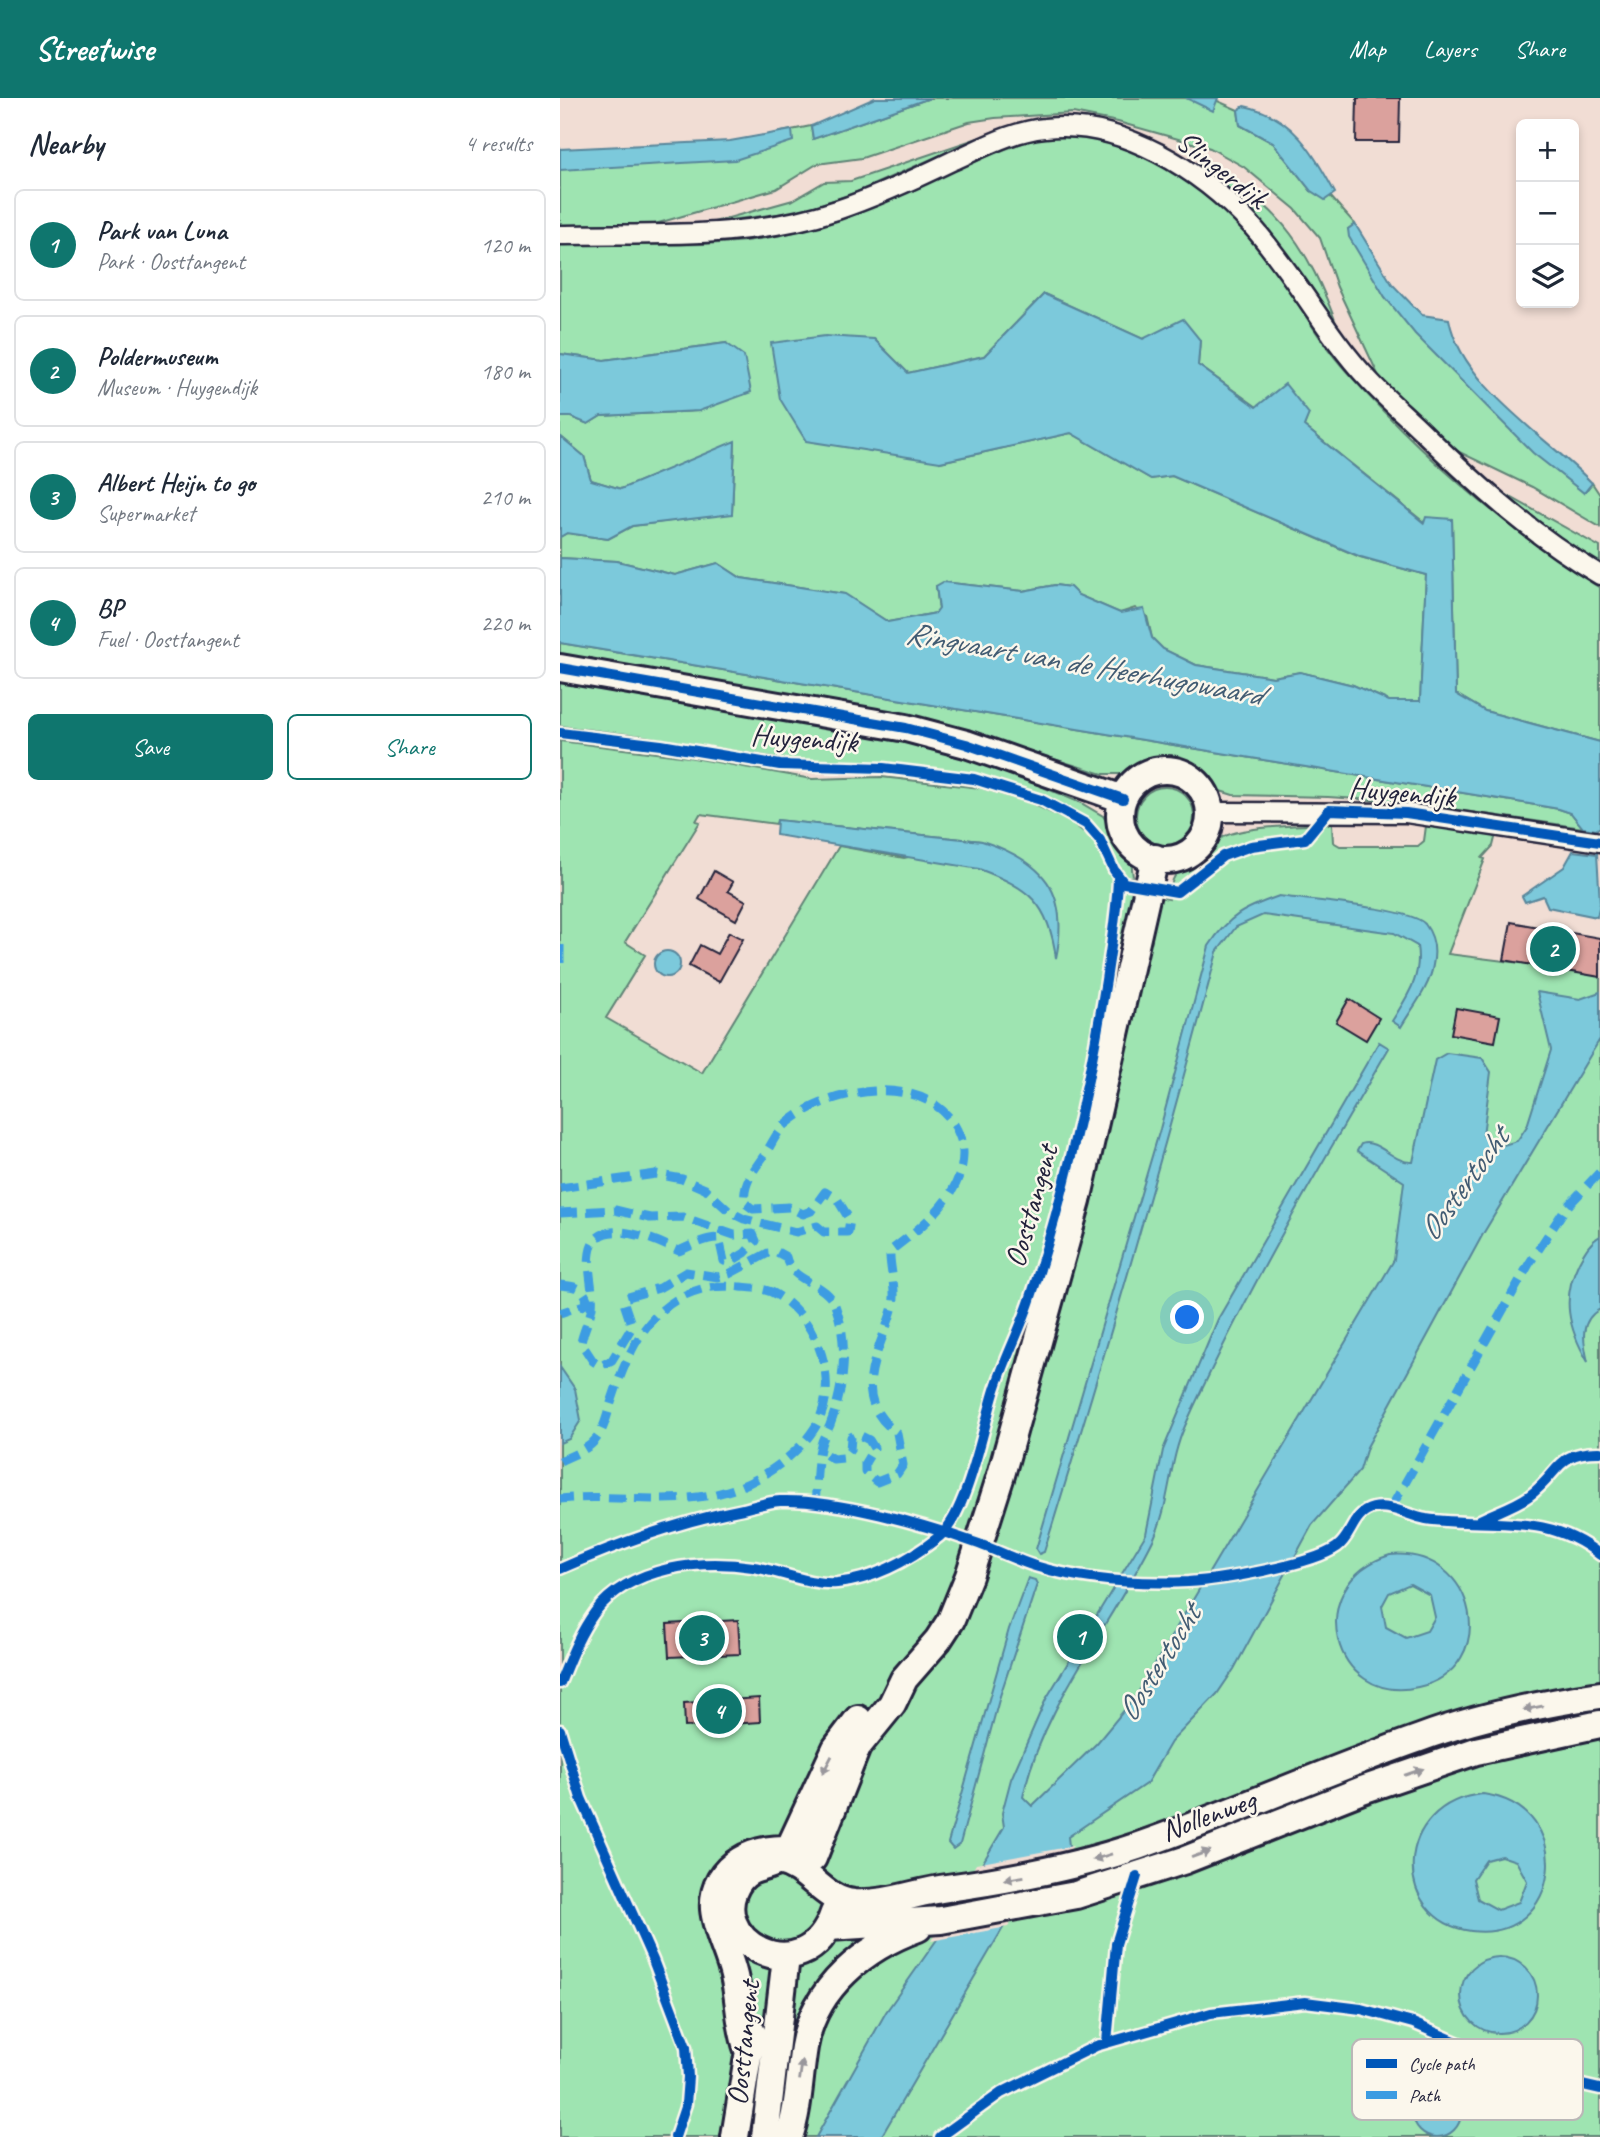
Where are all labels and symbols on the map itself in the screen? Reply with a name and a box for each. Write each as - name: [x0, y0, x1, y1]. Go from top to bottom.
- street label: Slingerdijk: [1169, 122, 1277, 218]
- water label: Ringvaart van de Heerhugowaard: [903, 612, 1274, 717]
- street label: Huygendijk: [750, 715, 861, 761]
- street label: Huygendijk: [1347, 768, 1459, 816]
- pin: 2: [1530, 923, 1576, 975]
- water label: Oostertocht: [1409, 1115, 1522, 1249]
- street label: Oosttangent: [995, 1138, 1067, 1271]
- your location: [1170, 1300, 1204, 1334]
- water label: Oostertocht: [1107, 1592, 1213, 1729]
- pin: 1: [1057, 1611, 1103, 1663]
- pin: 3: [679, 1612, 725, 1664]
- pin: 4: [696, 1685, 742, 1737]
- one-way arrow: [1522, 1703, 1544, 1714]
- one-way arrow: [821, 1756, 833, 1775]
- one-way arrow: [1403, 1766, 1424, 1777]
- street label: Nollenweg: [1156, 1780, 1263, 1850]
- one-way arrow: [1191, 1849, 1212, 1860]
- one-way arrow: [1091, 1852, 1112, 1863]
- one-way arrow: [1002, 1873, 1024, 1884]
- street label: Oosttangent: [718, 1976, 769, 2107]
- legend: [1352, 2039, 1583, 2120]
- text: Cycle path: [1409, 2052, 1475, 2076]
- one-way arrow: [796, 2059, 807, 2081]
- text: Path: [1409, 2084, 1442, 2108]

